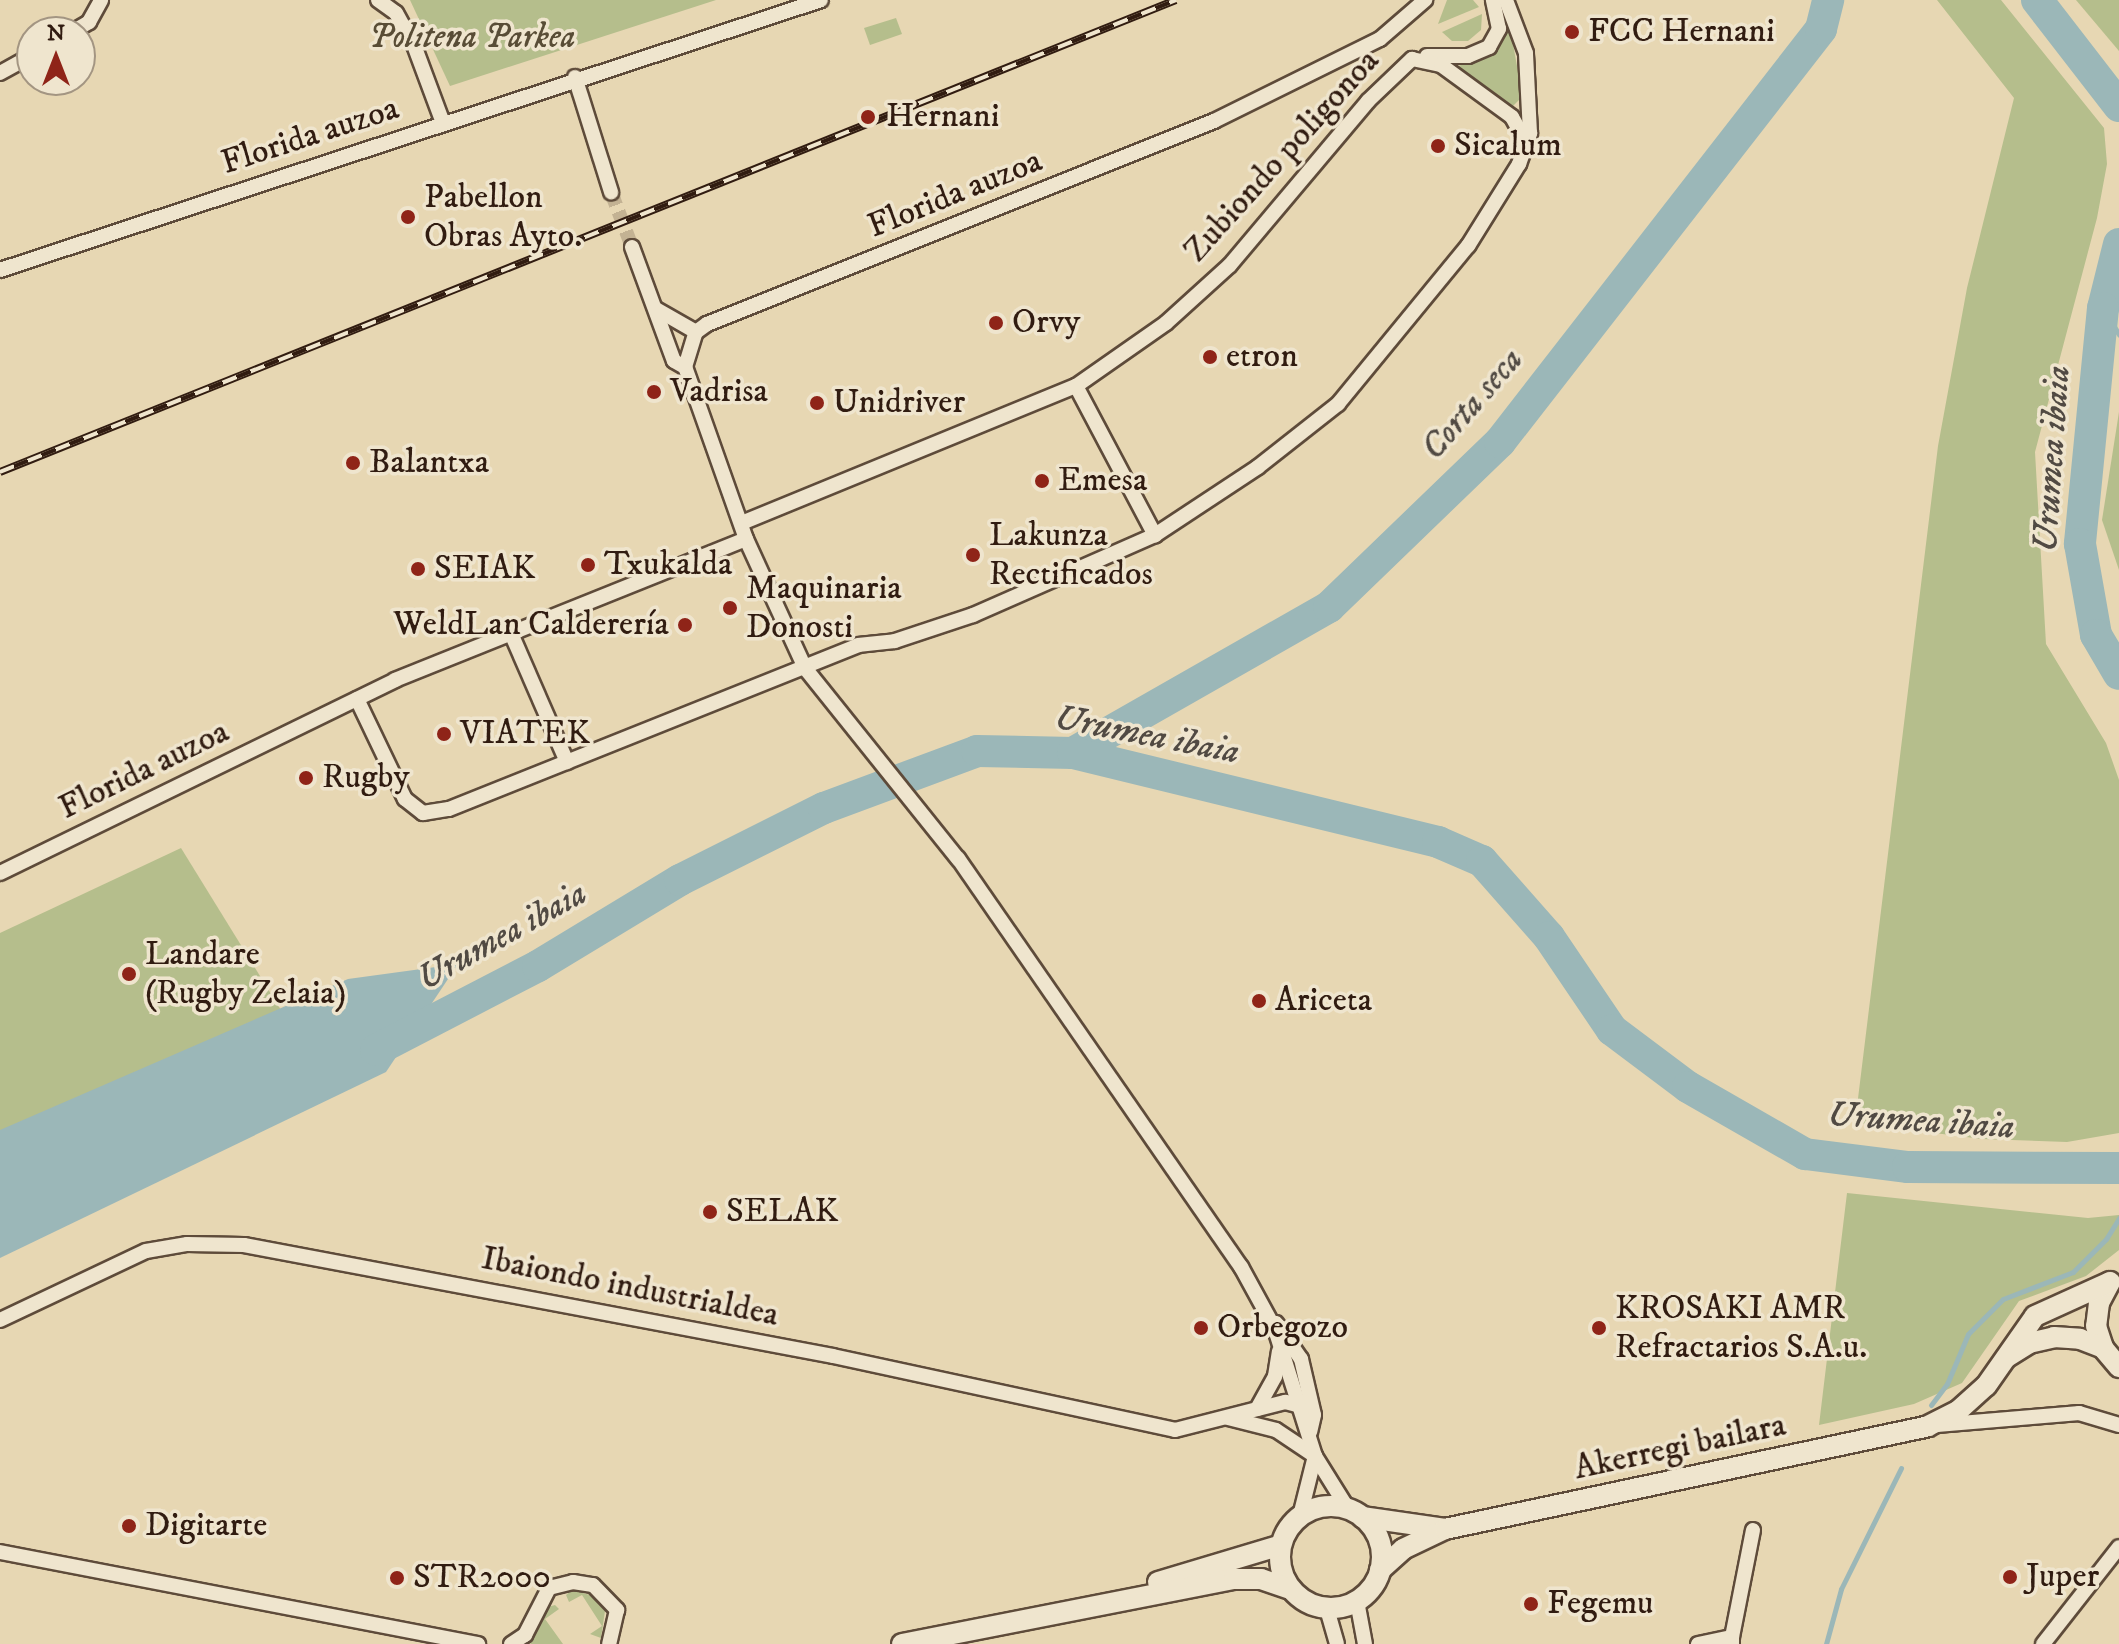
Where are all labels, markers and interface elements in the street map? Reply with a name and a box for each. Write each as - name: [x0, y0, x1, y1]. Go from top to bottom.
- place label: FCC Hernani: [1588, 12, 1775, 52]
- north arrow: [16, 16, 96, 96]
- park label: Politena Parkea: [369, 18, 575, 58]
- text: N: [47, 20, 65, 47]
- marker: FCC Hernani: [1563, 23, 1581, 41]
- street label: Zubiondo poligonoa: [1176, 41, 1388, 271]
- street label: Florida auzoa: [216, 88, 404, 184]
- place label: Hernani: [886, 97, 1000, 137]
- marker: Hernani: [857, 106, 879, 128]
- place label: Sicalum: [1454, 126, 1562, 166]
- marker: Sicalum: [1429, 137, 1447, 155]
- street label: Florida auzoa: [862, 141, 1048, 247]
- place label: Pabellon Obras Ayto.: [424, 177, 582, 256]
- marker: Pabellon Obras Ayto.: [399, 208, 417, 226]
- place label: Orvy: [1012, 303, 1080, 343]
- marker: Orvy: [987, 314, 1005, 332]
- place label: etron: [1226, 337, 1298, 377]
- water label: Corta seca: [1411, 339, 1533, 469]
- marker: etron: [1201, 348, 1219, 366]
- water label: Urumea ibaia: [2024, 364, 2080, 554]
- place label: Vadrisa: [670, 372, 768, 412]
- marker: Vadrisa: [645, 383, 663, 401]
- place label: Unidriver: [833, 383, 965, 423]
- marker: Unidriver: [808, 394, 826, 412]
- place label: Balantxa: [369, 443, 489, 483]
- marker: Balantxa: [344, 454, 362, 472]
- place label: Emesa: [1058, 461, 1147, 501]
- marker: Emesa: [1033, 472, 1051, 490]
- place label: Lakunza Rectificados: [989, 515, 1153, 594]
- place label: Txukalda: [604, 545, 732, 585]
- marker: Lakunza Rectificados: [964, 546, 982, 564]
- place label: SEIAK: [434, 549, 535, 589]
- marker: Txukalda: [579, 556, 597, 574]
- marker: SEIAK: [409, 560, 427, 578]
- place label: Maquinaria Donosti: [746, 568, 902, 648]
- marker: Maquinaria Donosti: [721, 599, 739, 617]
- place label: WeldLan Calderería: [393, 605, 669, 645]
- marker: WeldLan Calderería: [676, 616, 694, 634]
- water label: Urumea ibaia: [1051, 696, 1243, 774]
- street label: Florida auzoa: [52, 711, 236, 829]
- place label: VIATEK: [460, 714, 590, 754]
- marker: VIATEK: [435, 725, 453, 743]
- place label: Rugby: [322, 758, 410, 798]
- marker: Rugby: [297, 769, 315, 787]
- water label: Urumea ibaia: [410, 872, 594, 1000]
- place label: Landare (Rugby Zelaia): [145, 934, 346, 1014]
- marker: Landare (Rugby Zelaia): [120, 965, 138, 983]
- place label: Ariceta: [1275, 981, 1372, 1021]
- marker: Ariceta: [1250, 992, 1268, 1010]
- water label: Urumea ibaia: [1826, 1093, 2016, 1149]
- place label: SELAK: [726, 1192, 838, 1232]
- marker: SELAK: [701, 1203, 719, 1221]
- street label: Ibaiondo industrialdea: [478, 1238, 782, 1336]
- place label: KROSAKI AMR Refractarios S.A.u.: [1615, 1288, 1867, 1368]
- place label: Orbegozo: [1217, 1308, 1348, 1348]
- marker: Orbegozo: [1192, 1319, 1210, 1337]
- marker: KROSAKI AMR Refractarios S.A.u.: [1590, 1319, 1608, 1337]
- street label: Akerregi bailara: [1571, 1405, 1789, 1489]
- place label: Digitarte: [145, 1506, 267, 1546]
- marker: Digitarte: [120, 1517, 138, 1535]
- place label: Juper: [2026, 1557, 2099, 1597]
- place label: STR2000: [413, 1558, 551, 1598]
- marker: Juper: [2001, 1568, 2019, 1586]
- marker: STR2000: [388, 1569, 406, 1587]
- place label: Fegemu: [1547, 1584, 1654, 1624]
- marker: Fegemu: [1522, 1595, 1540, 1613]

